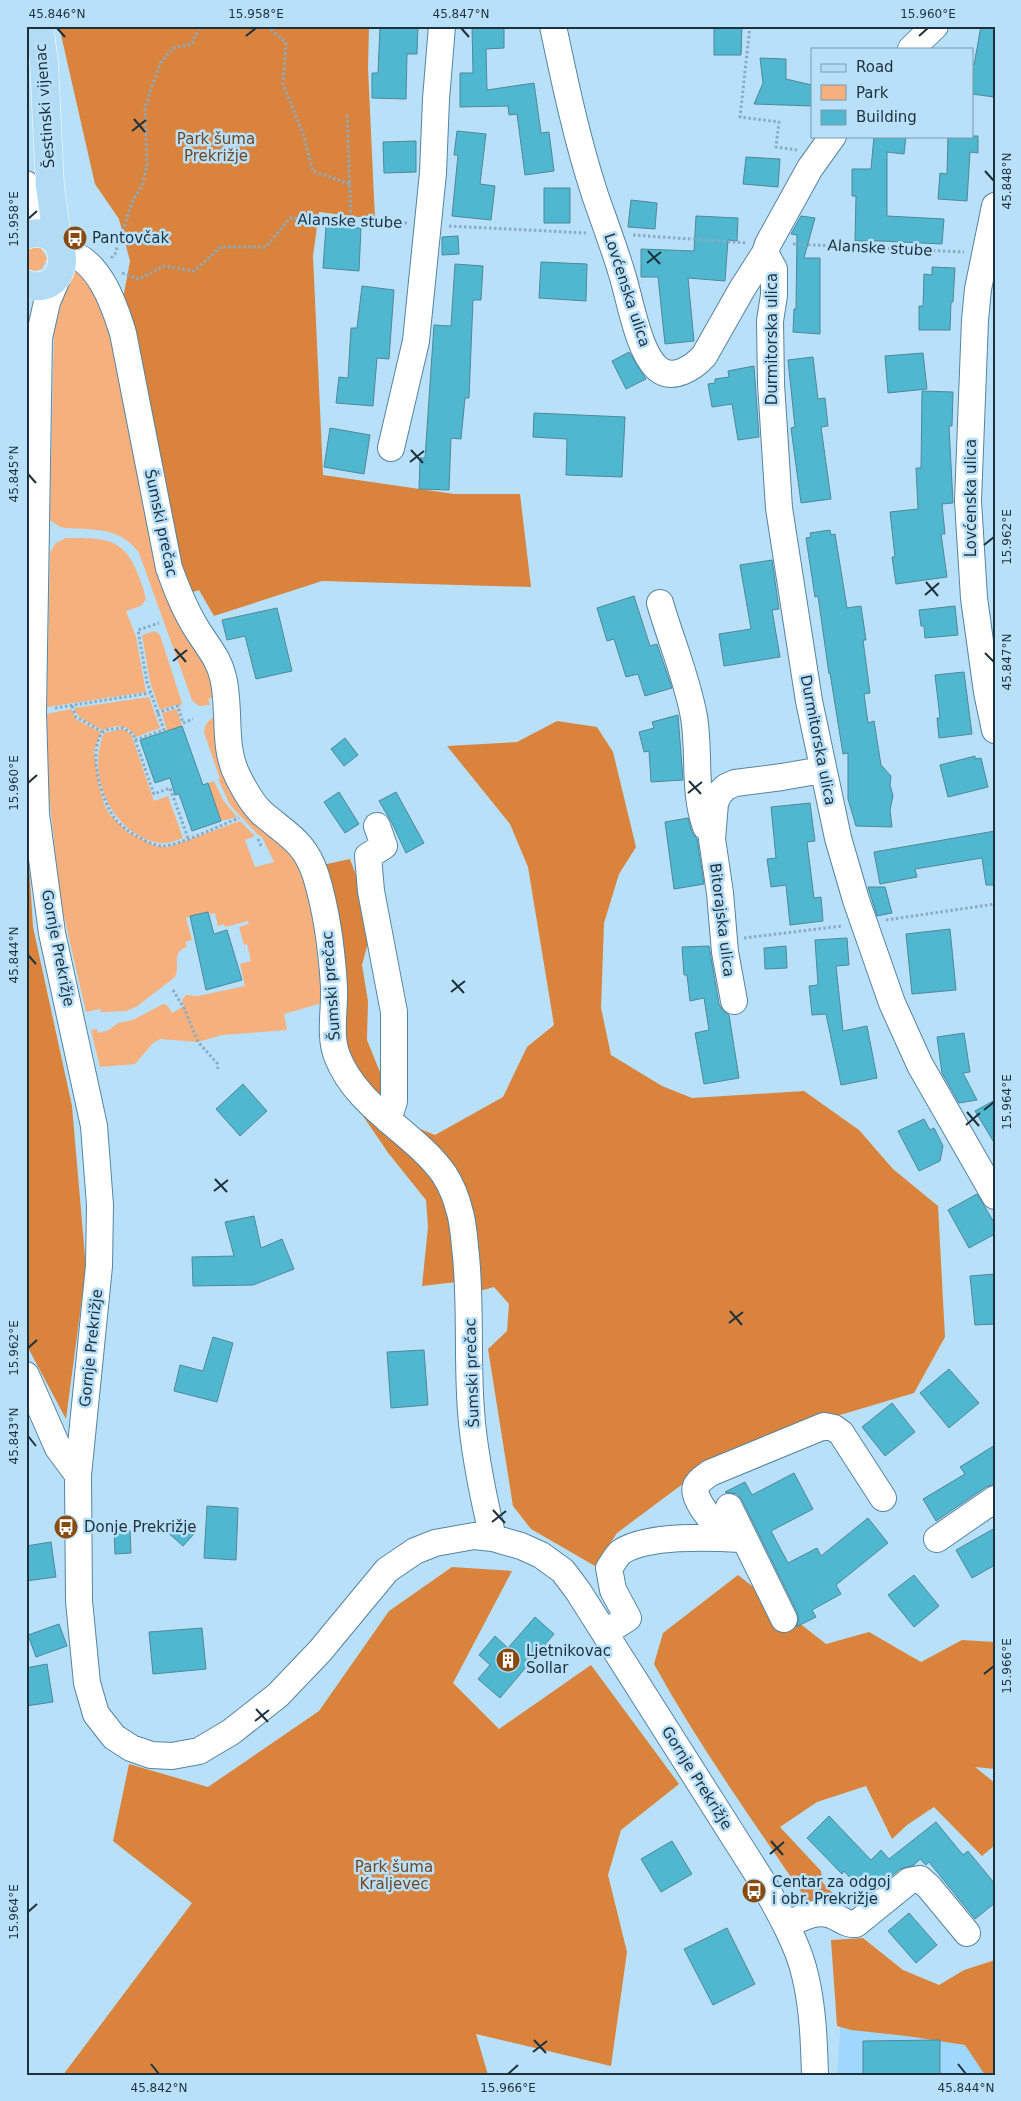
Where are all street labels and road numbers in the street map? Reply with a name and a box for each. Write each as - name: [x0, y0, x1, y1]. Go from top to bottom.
- street label: Šestinski vijenac: [31, 43, 58, 169]
- street label: Alanske stube: [297, 210, 403, 232]
- street label: Lovćenska ulica: [600, 231, 654, 349]
- street label: Alanske stube: [827, 236, 933, 260]
- street label: Durmitorska ulica: [763, 273, 781, 405]
- street label: Lovćenska ulica: [962, 439, 980, 557]
- street label: Šumski prečac: [141, 467, 182, 578]
- street label: Durmitorska ulica: [797, 673, 839, 807]
- street label: Bitorajska ulica: [706, 862, 738, 978]
- street label: Gornje Prekrižje: [38, 888, 78, 1008]
- street label: Šumski prečac: [317, 931, 344, 1041]
- street label: Gornje Prekrižje: [76, 1288, 106, 1408]
- street label: Šumski prečac: [460, 1318, 483, 1428]
- street label: Gornje Prekrižje: [658, 1723, 736, 1833]

